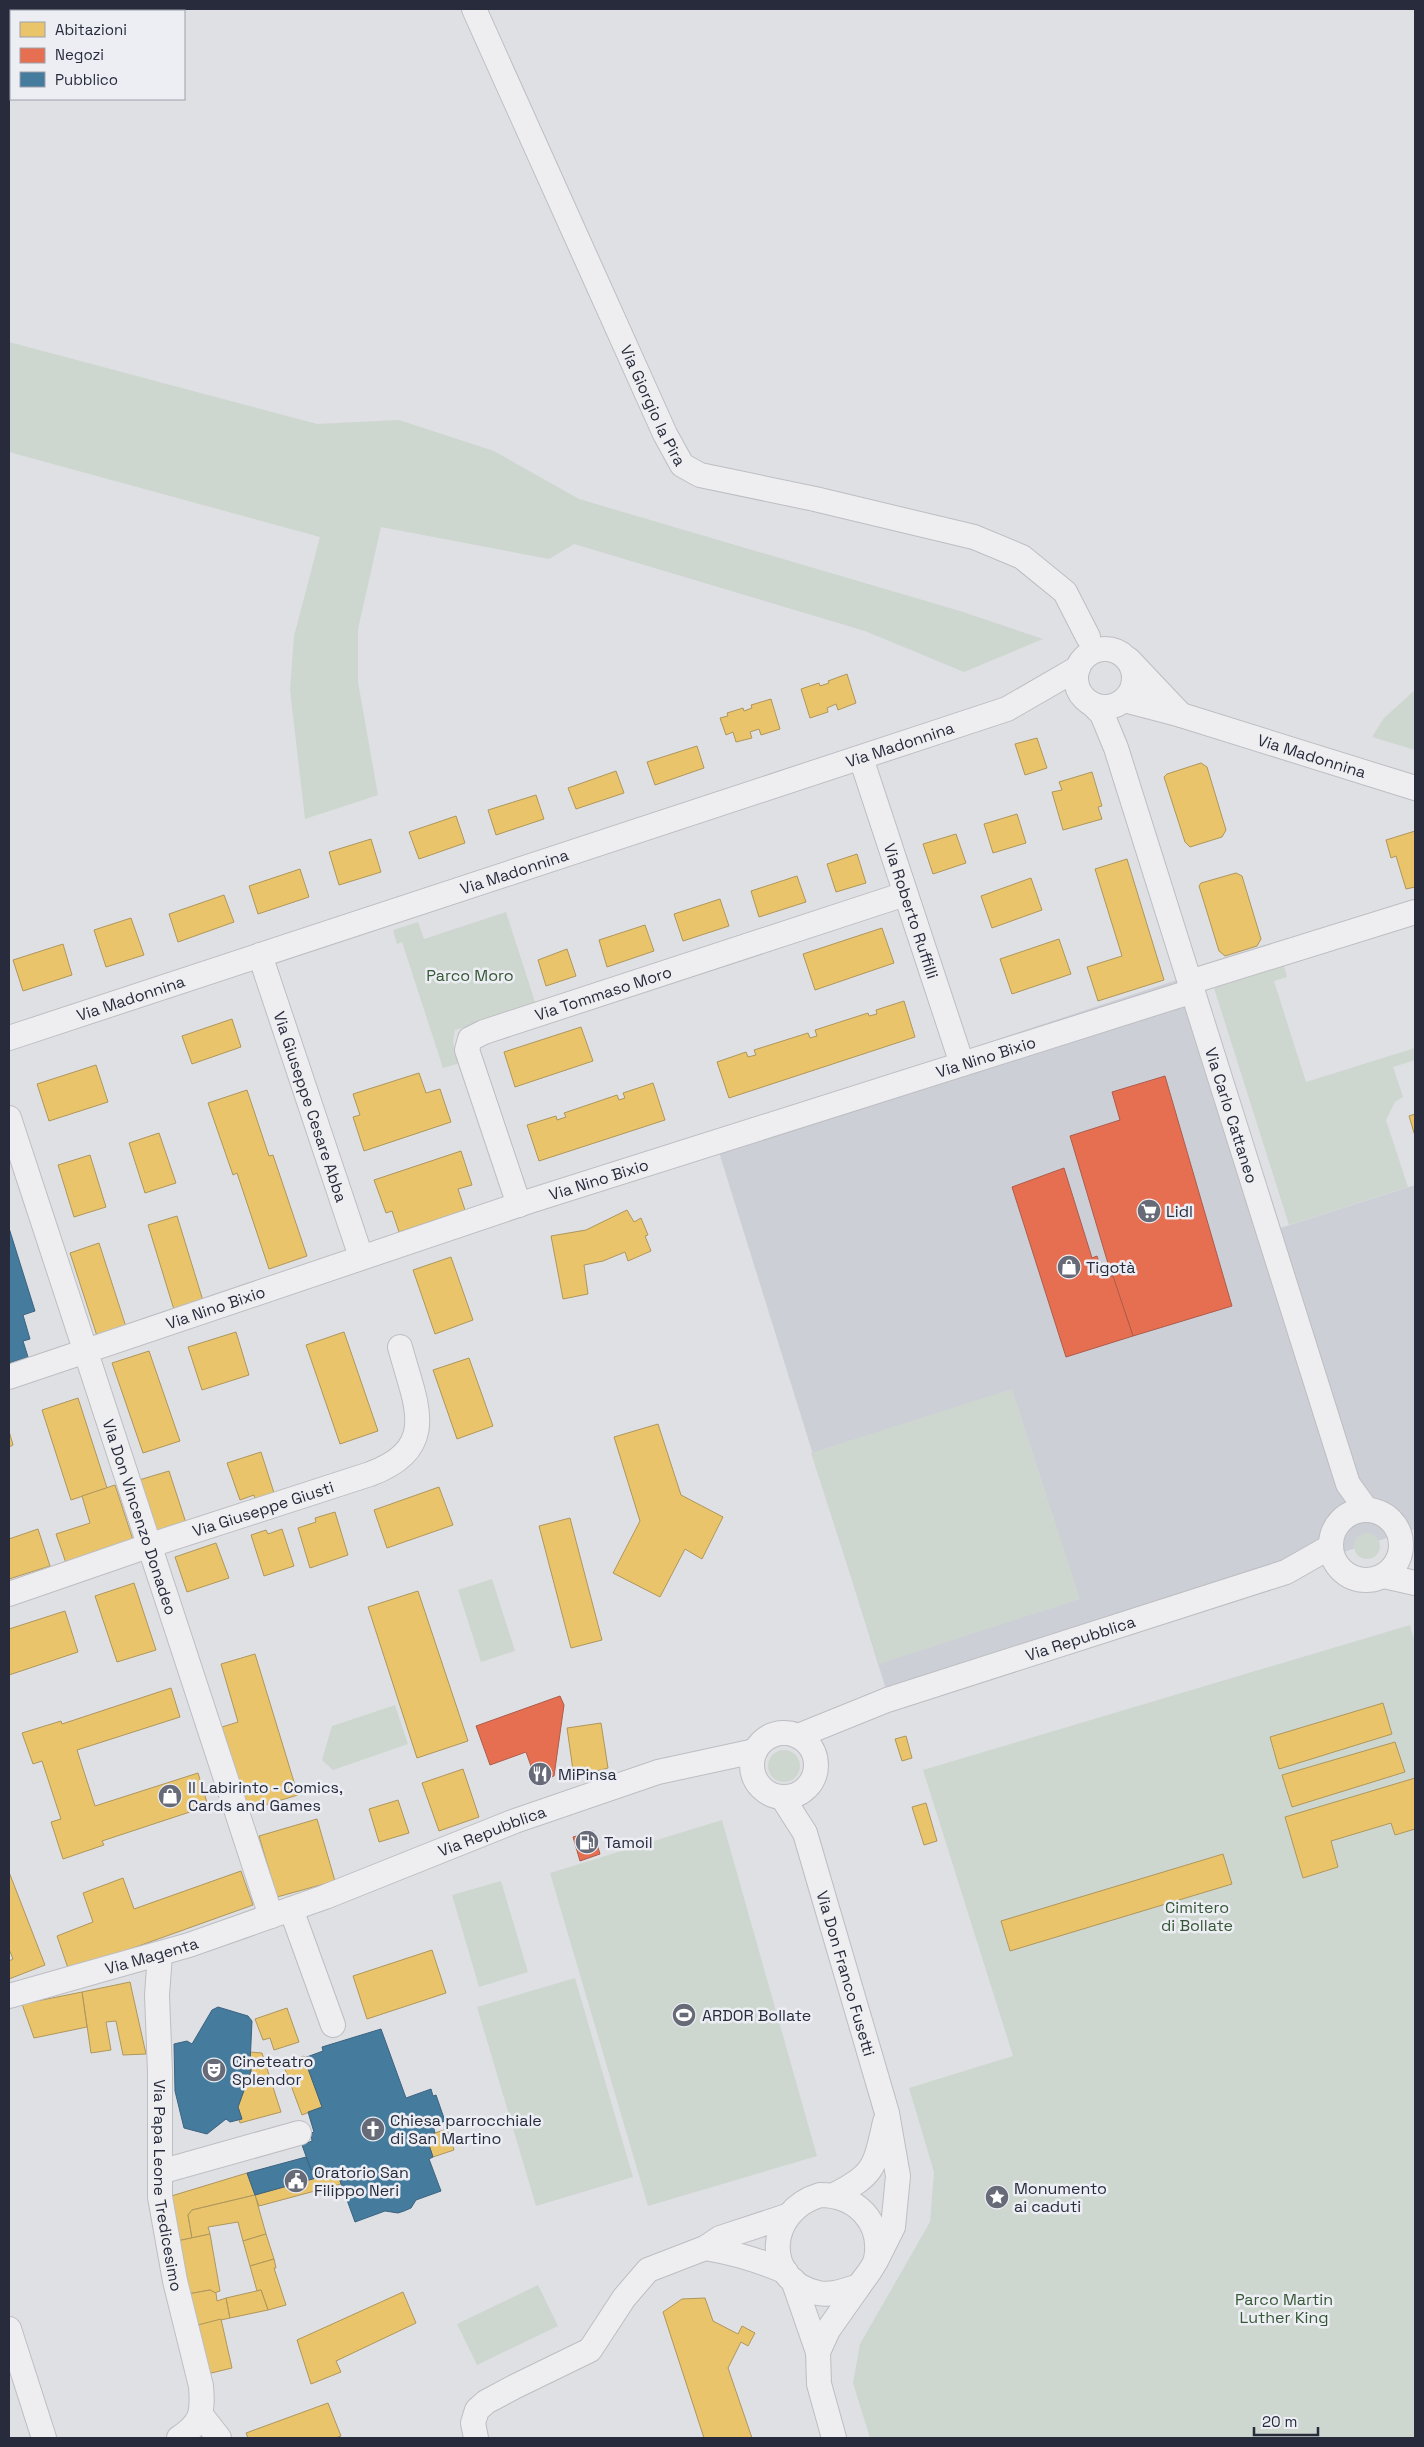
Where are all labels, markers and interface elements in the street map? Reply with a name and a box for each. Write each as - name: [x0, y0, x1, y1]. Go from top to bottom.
- legend: [10, 10, 185, 100]
- text: Abitazioni: [55, 20, 127, 39]
- text: Negozi: [55, 45, 104, 64]
- text: Pubblico: [55, 70, 118, 89]
- street label: Via Giorgio la Pira: [616, 342, 691, 469]
- street label: Via Madonnina: [843, 717, 957, 772]
- street label: Via Madonnina: [1255, 729, 1369, 783]
- street label: Via Roberto Ruffilli: [879, 840, 944, 981]
- street label: Via Madonnina: [457, 844, 571, 899]
- street label: Via Tommaso Moro: [532, 961, 674, 1025]
- park label: Parco Moro: [426, 965, 514, 986]
- street label: Via Madonnina: [74, 970, 187, 1026]
- street label: Via Giuseppe Cesare Abba: [269, 1009, 352, 1205]
- street label: Via Nino Bixio: [933, 1031, 1038, 1082]
- street label: Via Carlo Cattaneo: [1201, 1045, 1263, 1186]
- street label: Via Nino Bixio: [546, 1154, 651, 1205]
- supermarket icon: Lidl: [1136, 1198, 1162, 1224]
- place label: Lidl: [1166, 1201, 1193, 1222]
- shop icon: Tigotà: [1056, 1254, 1082, 1280]
- place label: Tigotà: [1086, 1257, 1136, 1278]
- street label: Via Nino Bixio: [163, 1281, 268, 1334]
- street label: Via Don Vincenzo Donadeo: [98, 1416, 182, 1618]
- street label: Via Giuseppe Giusti: [190, 1476, 336, 1541]
- street label: Via Repubblica: [1023, 1611, 1138, 1665]
- restaurant icon: MiPinsa: [527, 1761, 553, 1787]
- place label: MiPinsa: [558, 1764, 617, 1785]
- place label: Il Labirinto - Comics, Cards and Games: [188, 1777, 343, 1816]
- shop icon: Il Labirinto - Comics, Cards and Games: [157, 1783, 183, 1809]
- street label: Via Repubblica: [435, 1801, 549, 1861]
- fuel station icon: Tamoil: [574, 1829, 600, 1855]
- place label: Tamoil: [604, 1832, 653, 1853]
- street label: Via Don Franco Fusetti: [812, 1888, 880, 2059]
- park label: Cimitero di Bollate: [1161, 1897, 1233, 1936]
- street label: Via Magenta: [102, 1932, 201, 1979]
- sports icon: ARDOR Bollate: [671, 2002, 697, 2028]
- place label: ARDOR Bollate: [702, 2005, 811, 2026]
- place label: Cineteatro Splendor: [232, 2051, 313, 2090]
- theatre icon: Cineteatro Splendor: [201, 2057, 227, 2083]
- street label: Via Papa Leone Tredicesimo: [149, 2079, 188, 2293]
- place label: Chiesa parrocchiale di San Martino: [390, 2110, 542, 2149]
- church icon: Chiesa parrocchiale di San Martino: [360, 2116, 386, 2142]
- place label: Oratorio San Filippo Neri: [314, 2162, 409, 2201]
- public building icon: Oratorio San Filippo Neri: [283, 2168, 309, 2194]
- place label: Monumento ai caduti: [1014, 2178, 1107, 2217]
- place icon: Monumento ai caduti: [984, 2184, 1010, 2210]
- park label: Parco Martin Luther King: [1235, 2289, 1333, 2328]
- scale bar: [1254, 2404, 1318, 2436]
- text: 20 m: [1262, 2412, 1297, 2431]

